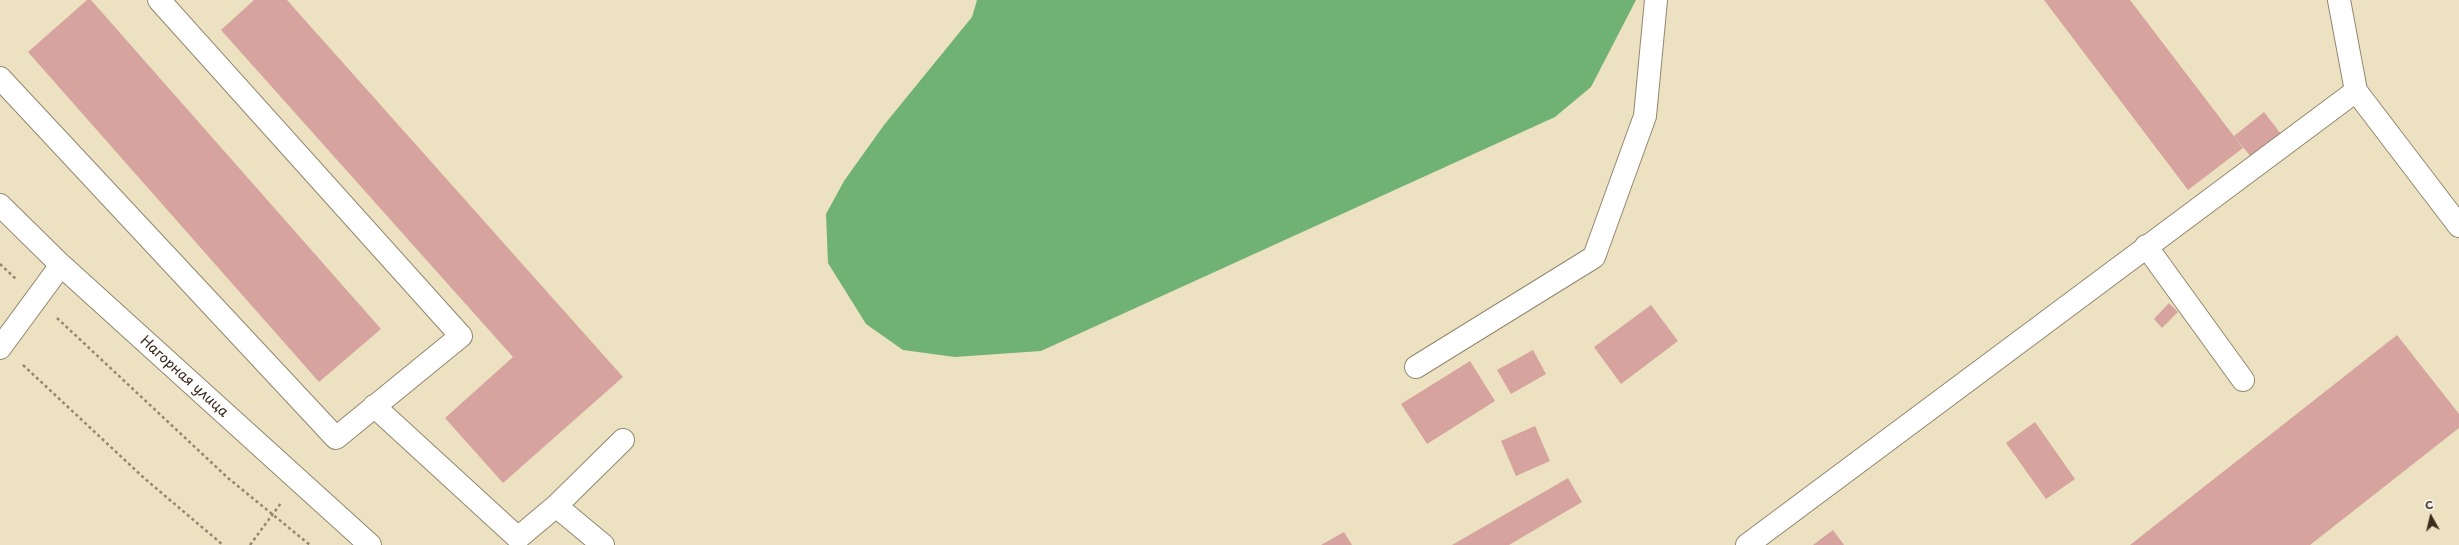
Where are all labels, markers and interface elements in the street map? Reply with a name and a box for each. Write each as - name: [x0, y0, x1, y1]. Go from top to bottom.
- street label: Нагорная улица: [136, 333, 232, 421]
- text: С: [2424, 496, 2435, 514]
- north arrow: [2411, 497, 2451, 537]

